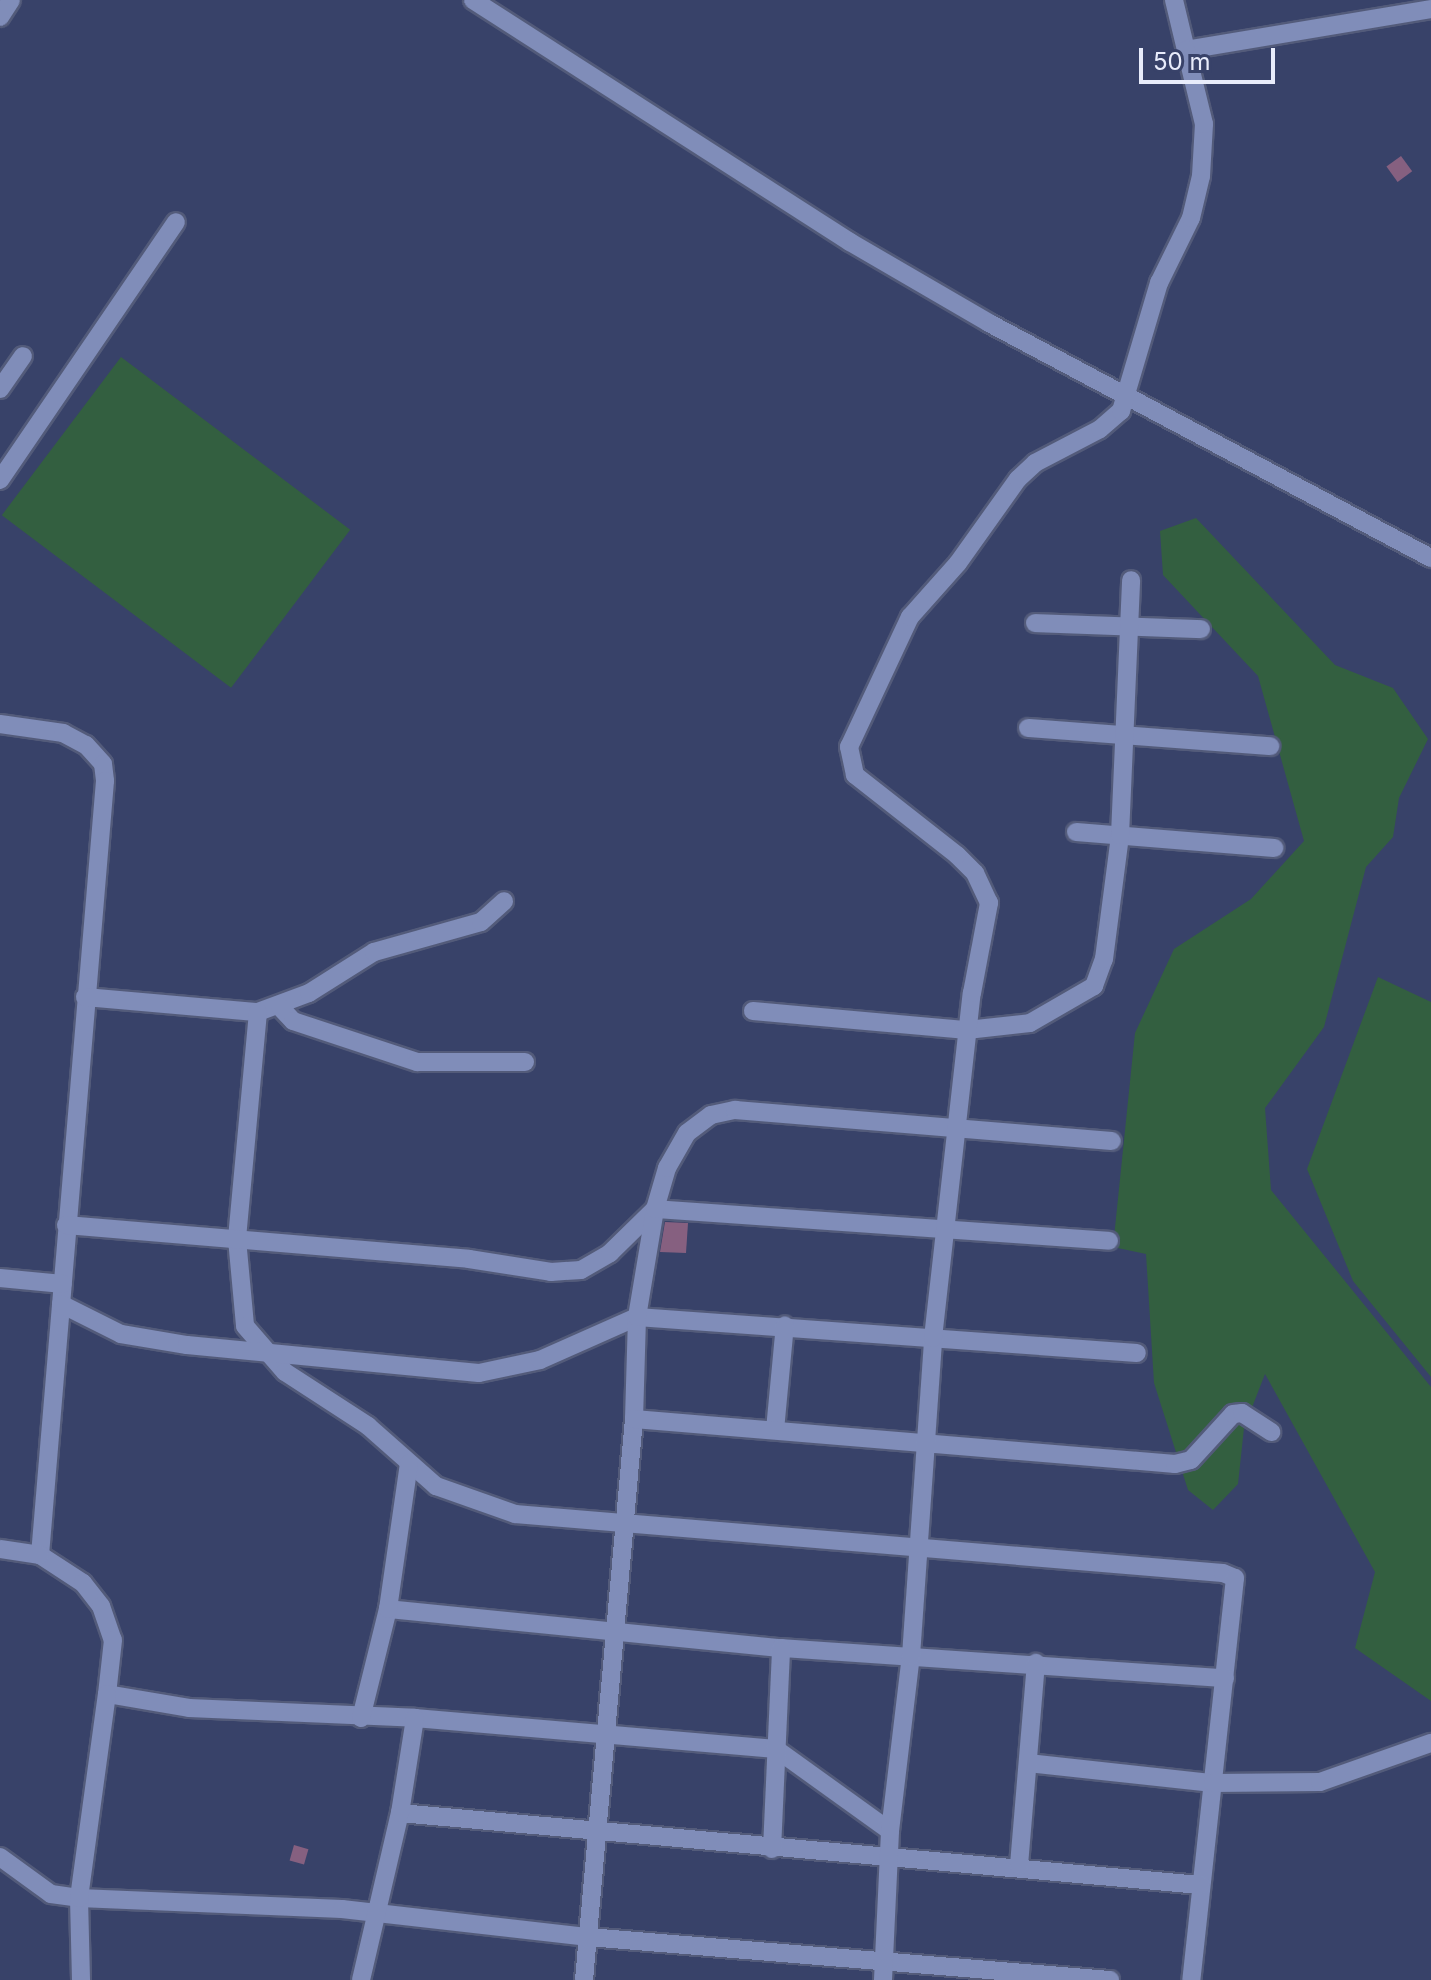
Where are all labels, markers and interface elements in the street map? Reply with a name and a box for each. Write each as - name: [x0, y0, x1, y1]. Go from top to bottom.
- scale bar: [1143, 32, 1279, 82]
- text: 50 m: [1153, 47, 1211, 76]

